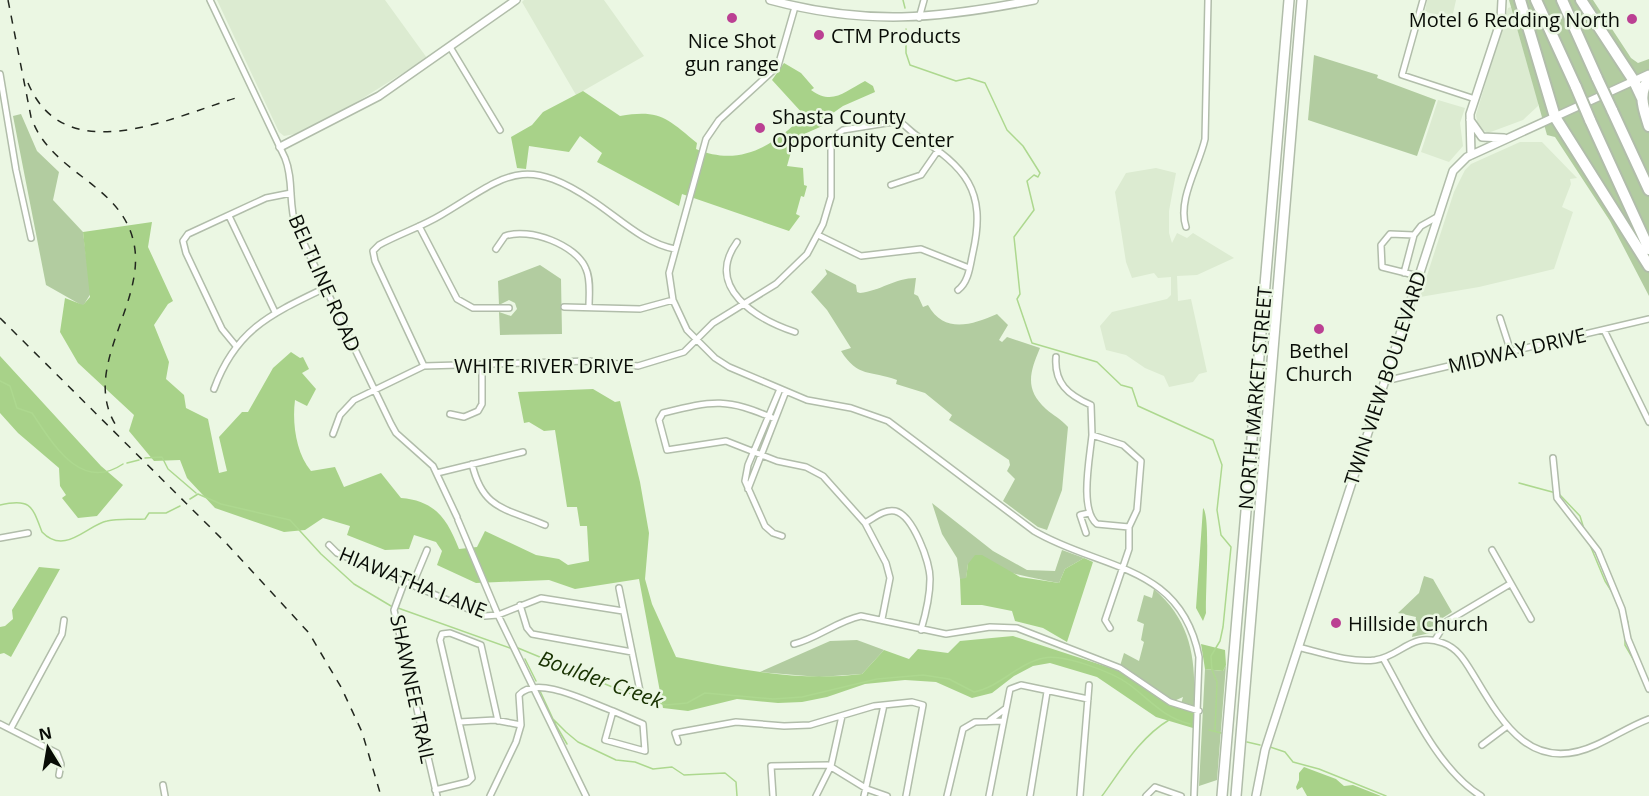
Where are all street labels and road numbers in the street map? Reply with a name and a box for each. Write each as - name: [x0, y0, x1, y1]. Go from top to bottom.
- street label: BELTLINE ROAD: [283, 210, 367, 356]
- street label: TWIN VIEW BOULEVARD: [1338, 267, 1432, 489]
- street label: NORTH MARKET STREET: [1232, 285, 1278, 511]
- street label: MIDWAY DRIVE: [1445, 321, 1589, 379]
- street label: WHITE RIVER DRIVE: [454, 352, 634, 379]
- street label: HIAWATHA LANE: [335, 540, 491, 624]
- street label: SHAWNEE TRAIL: [384, 612, 442, 766]

